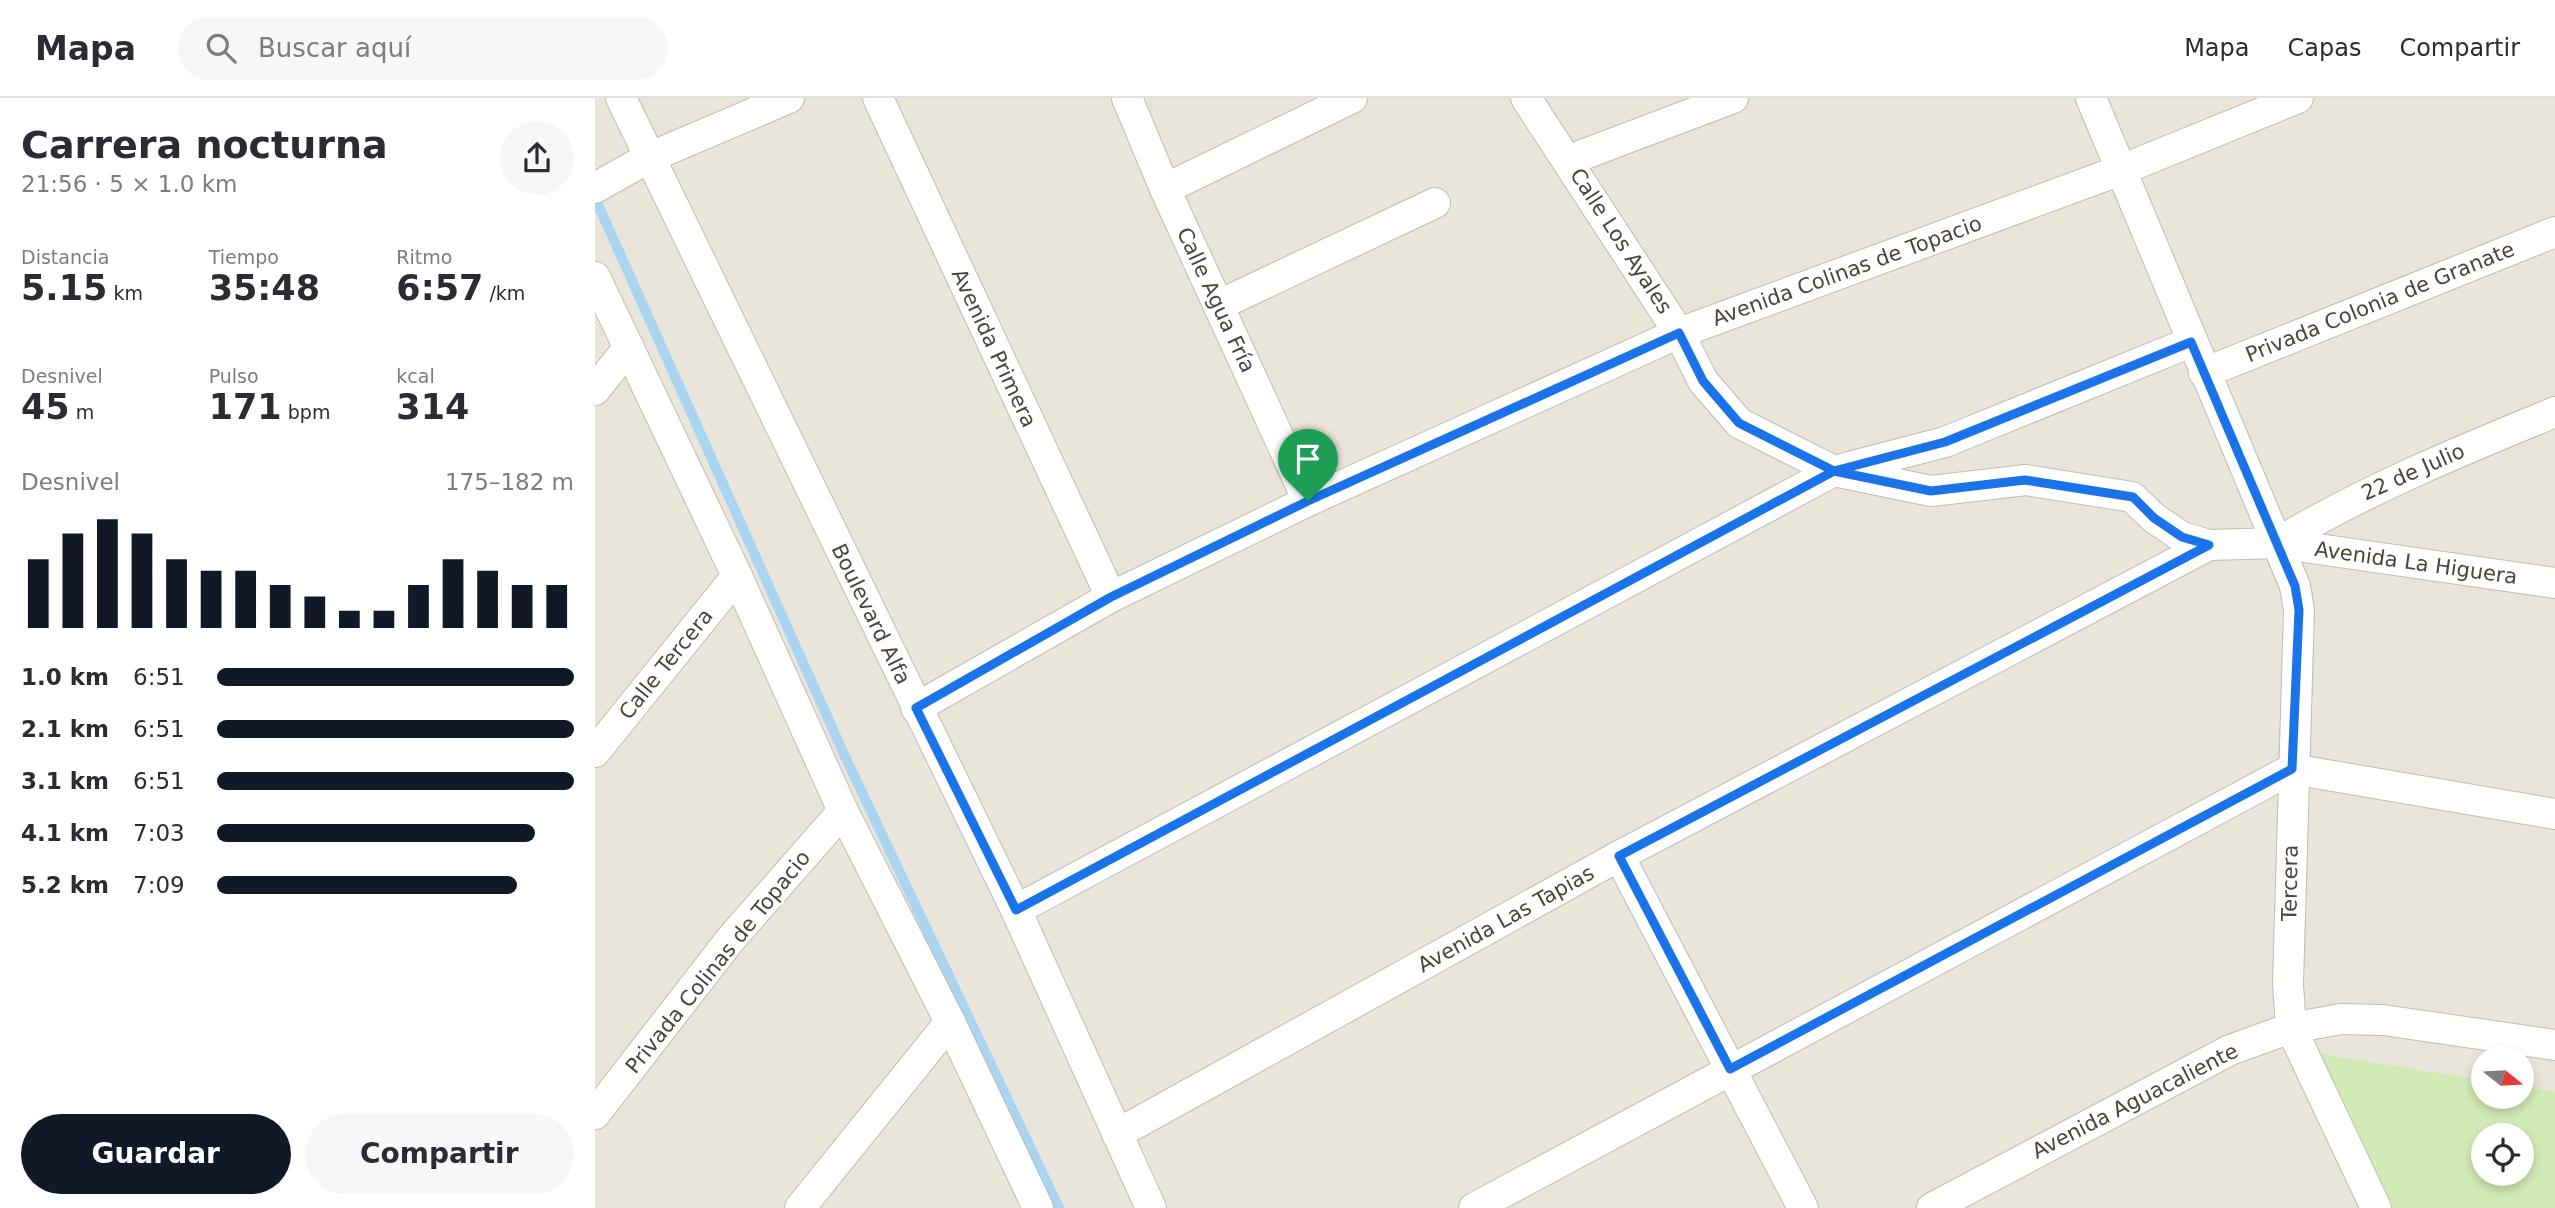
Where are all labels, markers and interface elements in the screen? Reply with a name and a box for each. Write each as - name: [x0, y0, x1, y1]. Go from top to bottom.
- search box: [178, 17, 668, 80]
- text: Mapa: [35, 29, 136, 68]
- icon: search: [202, 29, 240, 67]
- text: Buscar aquí: [258, 33, 411, 63]
- text: Mapa: [2184, 34, 2250, 62]
- text: Capas: [2288, 34, 2361, 62]
- text: Compartir: [2399, 34, 2520, 62]
- button: share: [500, 121, 574, 195]
- text: Carrera nocturna: [21, 123, 388, 167]
- street label: Calle Los Ayales: [1565, 164, 1677, 318]
- text: 21:56 · 5 × 1.0 km: [21, 171, 237, 197]
- street label: Avenida Colinas de Topacio: [1709, 211, 1985, 331]
- street label: Calle Agua Fría: [1172, 224, 1260, 376]
- street label: Privada Colonia de Granate: [2242, 237, 2518, 367]
- text: Distancia: [21, 246, 109, 268]
- text: Tiempo: [209, 246, 279, 268]
- text: Ritmo: [396, 246, 452, 268]
- street label: Avenida Primera: [947, 265, 1041, 431]
- text: 5.15: [21, 268, 107, 308]
- text: 35:48: [209, 268, 320, 308]
- text: 6:57: [396, 268, 483, 308]
- text: km: [107, 282, 143, 304]
- text: /km: [483, 282, 525, 304]
- text: Desnivel: [21, 365, 103, 387]
- text: Pulso: [209, 365, 259, 387]
- text: kcal: [396, 365, 435, 387]
- text: 45: [21, 387, 70, 427]
- text: 171: [209, 387, 282, 427]
- text: 314: [396, 387, 469, 427]
- text: m: [70, 401, 94, 423]
- text: bpm: [282, 401, 330, 423]
- pin: [1278, 429, 1338, 501]
- street label: 22 de Julio: [2358, 439, 2468, 505]
- icon: arrive: [1289, 440, 1327, 478]
- text: Desnivel: [21, 469, 120, 495]
- text: 175–182 m: [445, 469, 574, 495]
- street label: Avenida La Higuera: [2313, 537, 2519, 589]
- street label: Boulevard Alfa: [827, 540, 915, 688]
- street label: Calle Tercera: [614, 604, 718, 724]
- text: 1.0 km: [21, 664, 109, 690]
- text: 6:51: [133, 664, 185, 690]
- text: 2.1 km: [21, 716, 109, 742]
- text: 6:51: [133, 716, 185, 742]
- text: 3.1 km: [21, 768, 109, 794]
- text: 6:51: [133, 768, 185, 794]
- text: 4.1 km: [21, 820, 109, 846]
- text: 7:03: [133, 820, 185, 846]
- street label: Tercera: [2277, 845, 2303, 922]
- street label: Privada Colinas de Topacio: [621, 846, 815, 1078]
- street label: Avenida Las Tapias: [1414, 861, 1598, 977]
- text: 5.2 km: [21, 872, 109, 898]
- text: 7:09: [133, 872, 185, 898]
- street label: Avenida Aguacaliente: [2028, 1039, 2242, 1163]
- north arrow: [2471, 1046, 2534, 1110]
- map controls: [2471, 1046, 2534, 1186]
- button: Guardar: [21, 1114, 291, 1194]
- button: Compartir: [305, 1114, 574, 1194]
- button: locate: [2471, 1123, 2534, 1186]

